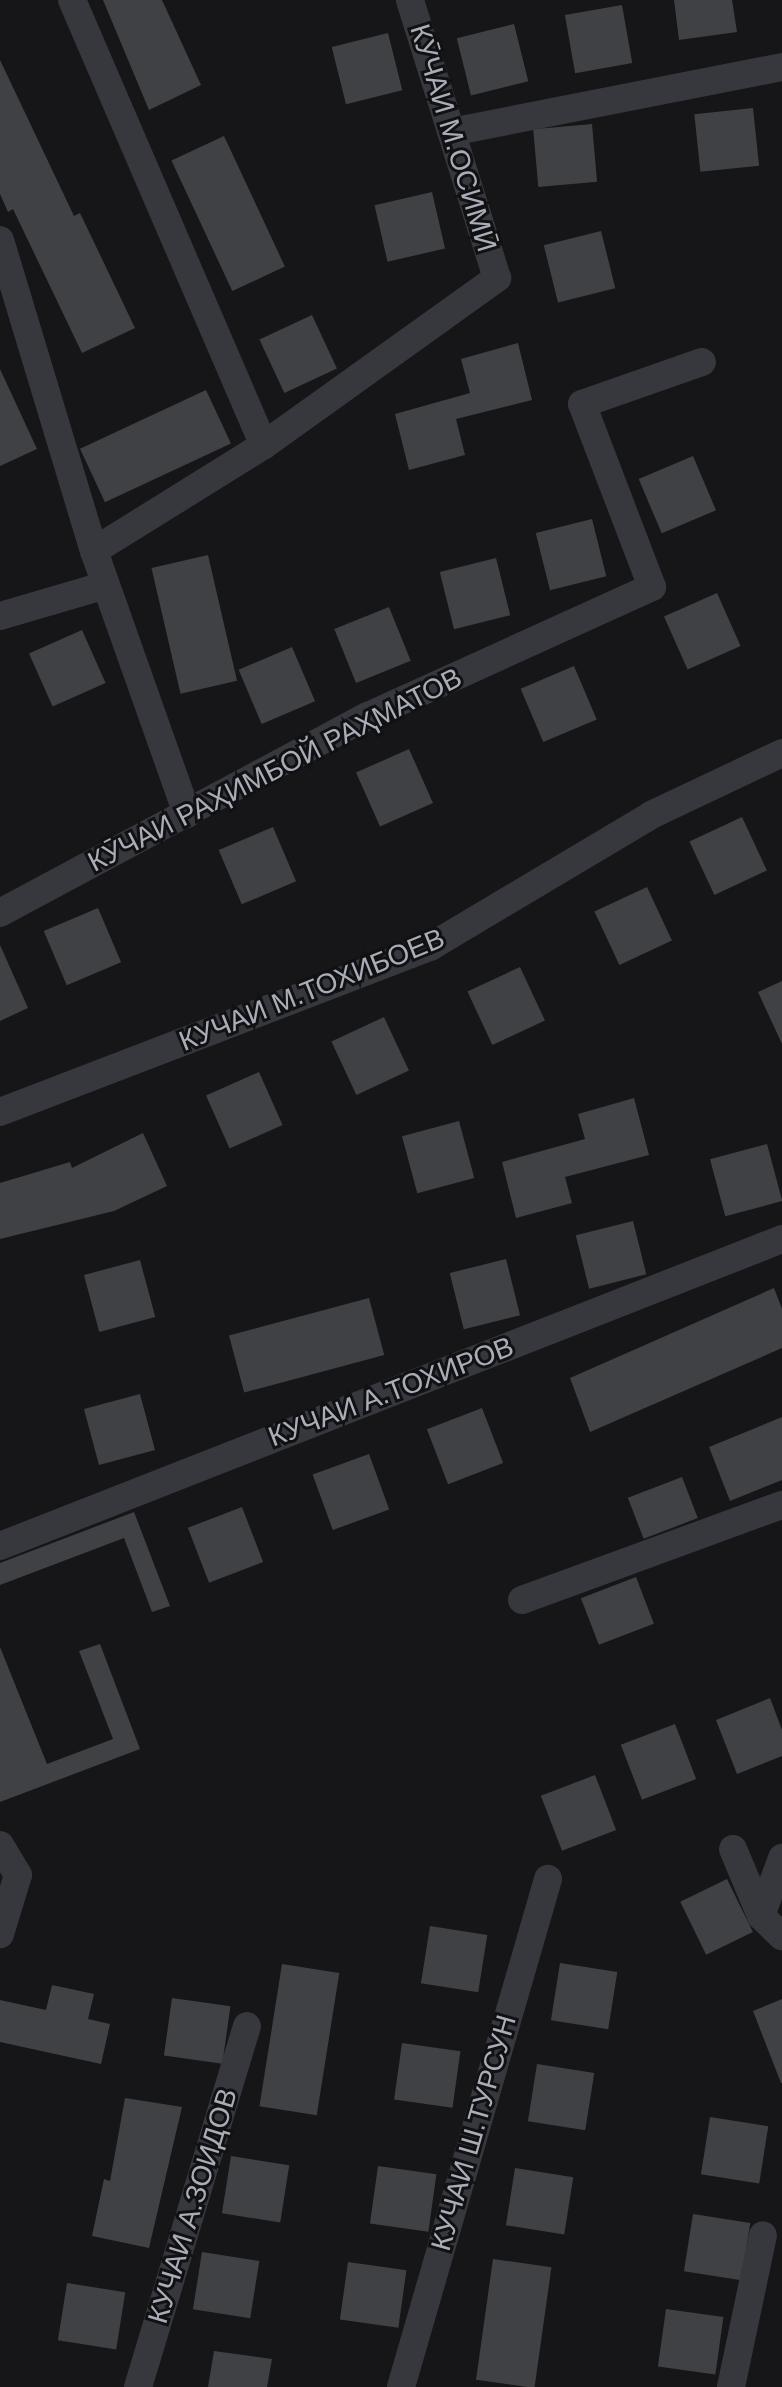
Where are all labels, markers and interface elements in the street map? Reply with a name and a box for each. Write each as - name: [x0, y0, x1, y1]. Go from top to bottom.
- street label: КӮЧАИ М.ОСИМӢ: [402, 20, 504, 256]
- street label: КӮЧАИ РАҲИМБОЙ РАҲМАТОВ: [83, 661, 467, 879]
- street label: КУЧАИ М.ТОХИБОЕВ: [174, 921, 450, 1059]
- street label: КУЧАИ А.ТОХИРОВ: [264, 1330, 518, 1454]
- street label: КУЧАИ Ш.ТУРСУН: [424, 2011, 524, 2255]
- street label: КУЧАИ А.ЗОИДОВ: [141, 2084, 245, 2328]

